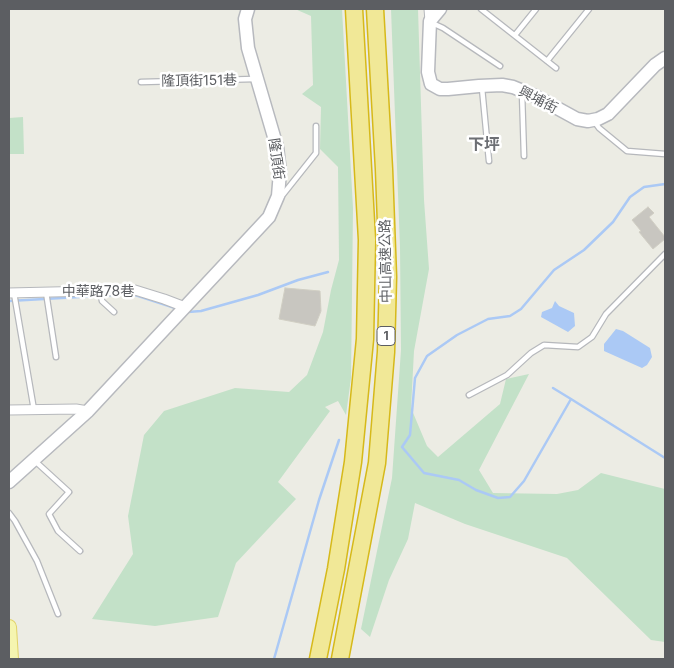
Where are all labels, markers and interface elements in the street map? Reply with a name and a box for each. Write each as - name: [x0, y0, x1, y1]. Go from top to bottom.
- street label: 隆頂街151巷: [161, 72, 237, 90]
- street label: 興埔街: [515, 83, 561, 117]
- district label: 下坪: [468, 135, 500, 155]
- street label: 隆頂街: [265, 137, 287, 181]
- street label: 中山高速公路: [377, 219, 395, 303]
- street label: 中華路78巷: [62, 284, 134, 300]
- road number: 1: [377, 326, 395, 346]

